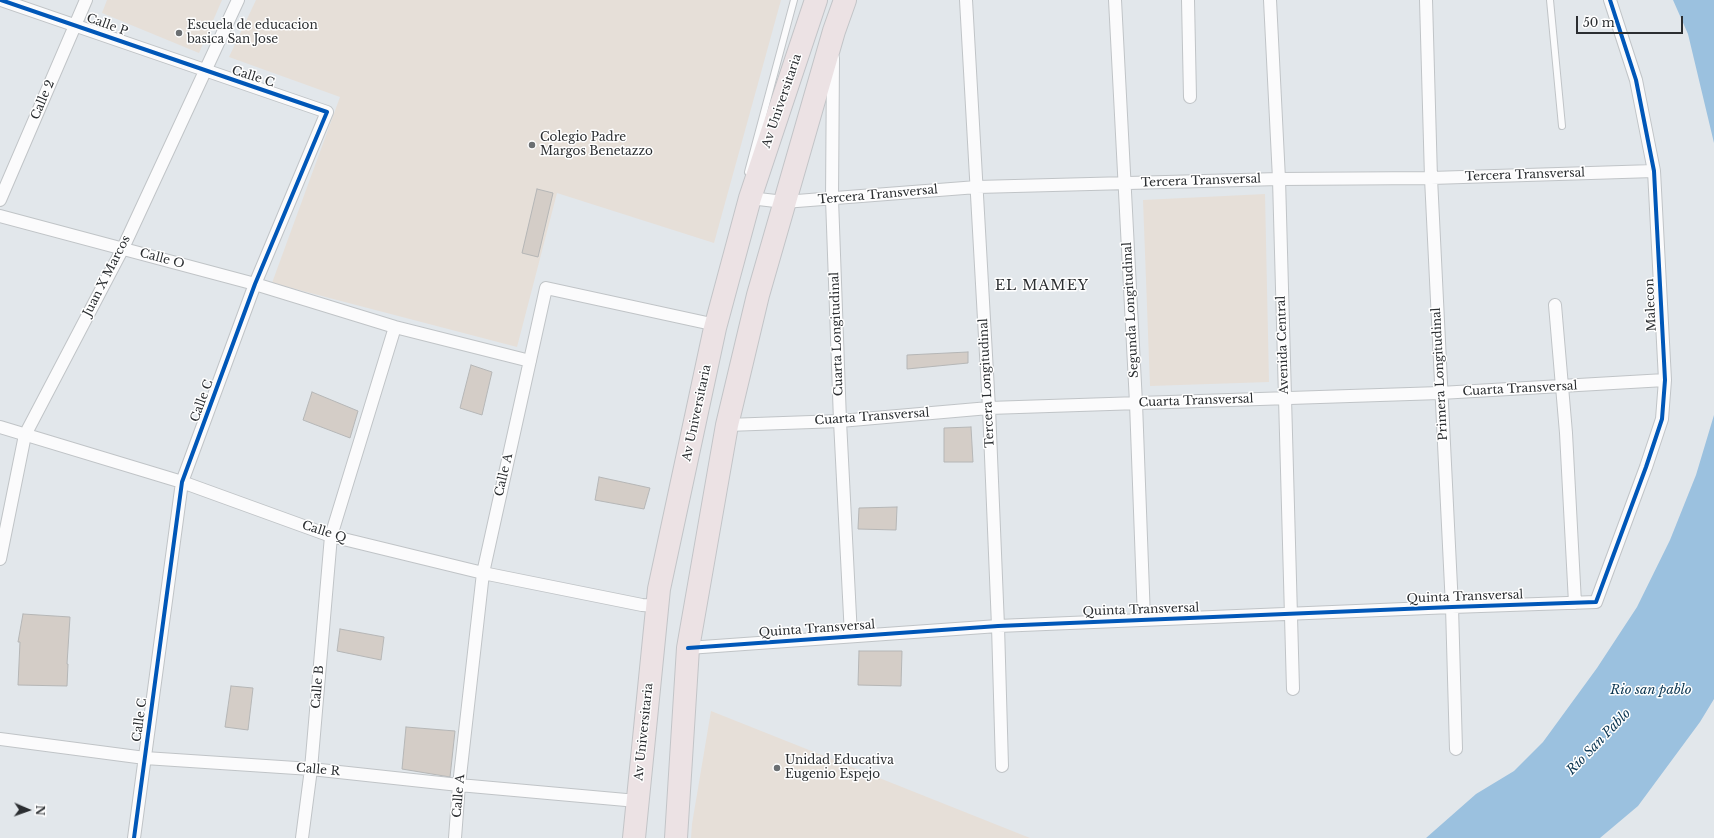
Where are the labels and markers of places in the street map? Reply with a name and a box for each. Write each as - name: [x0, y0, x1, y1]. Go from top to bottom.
- place label: Escuela de educacion basica San Jose: [187, 19, 318, 47]
- marker: Escuela de educacion basica San Jose: [174, 28, 184, 38]
- place label: Colegio Padre Margos Benetazzo: [540, 131, 653, 159]
- marker: Colegio Padre Margos Benetazzo: [527, 140, 537, 150]
- place label: Unidad Educativa Eugenio Espejo: [785, 754, 894, 782]
- marker: Unidad Educativa Eugenio Espejo: [772, 763, 782, 773]

